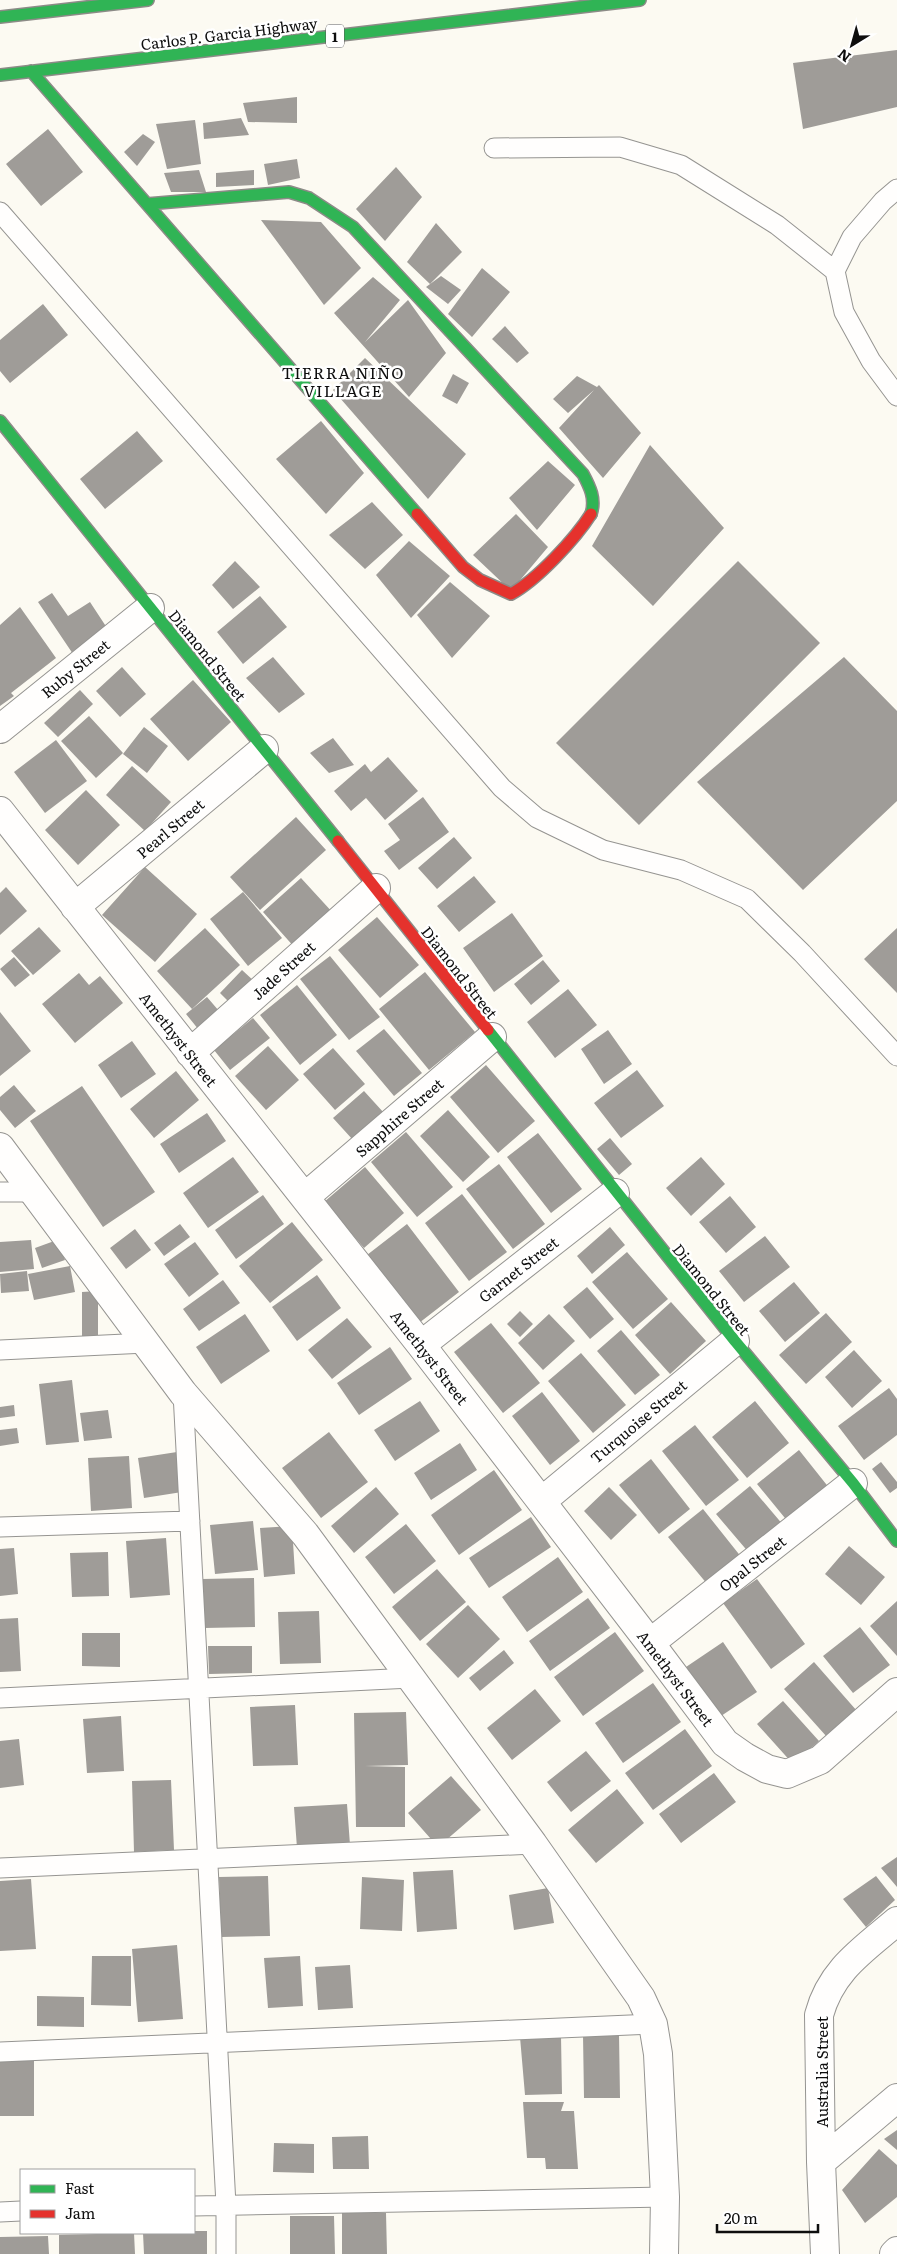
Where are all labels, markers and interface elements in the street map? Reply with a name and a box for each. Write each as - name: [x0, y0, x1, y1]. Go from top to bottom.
- street label: Carlos P. Garcia Highway: [139, 11, 319, 55]
- north arrow: [827, 20, 877, 70]
- road number: 1: [326, 24, 344, 48]
- text: N: [833, 45, 854, 68]
- district label: TIERRA NIÑO VILLAGE: [282, 360, 404, 402]
- street label: Diamond Street: [164, 604, 252, 706]
- street label: Ruby Street: [36, 633, 114, 703]
- street label: Pearl Street: [131, 793, 209, 863]
- street label: Diamond Street: [416, 921, 504, 1023]
- street label: Jade Street: [246, 935, 320, 1005]
- street label: Amethyst Street: [135, 987, 223, 1091]
- street label: Sapphire Street: [350, 1072, 448, 1162]
- street label: Garnet Street: [473, 1230, 563, 1308]
- street label: Diamond Street: [668, 1238, 756, 1340]
- street label: Amethyst Street: [386, 1305, 474, 1409]
- street label: Turquoise Street: [585, 1374, 691, 1468]
- street label: Opal Street: [714, 1529, 790, 1597]
- street label: Amethyst Street: [632, 1625, 720, 1731]
- street label: Australia Street: [810, 2016, 833, 2128]
- legend: [20, 2169, 195, 2234]
- text: Fast: [65, 2176, 94, 2199]
- text: Jam: [65, 2201, 96, 2224]
- scale bar: [717, 2202, 818, 2234]
- text: 20 m: [724, 2206, 758, 2229]

